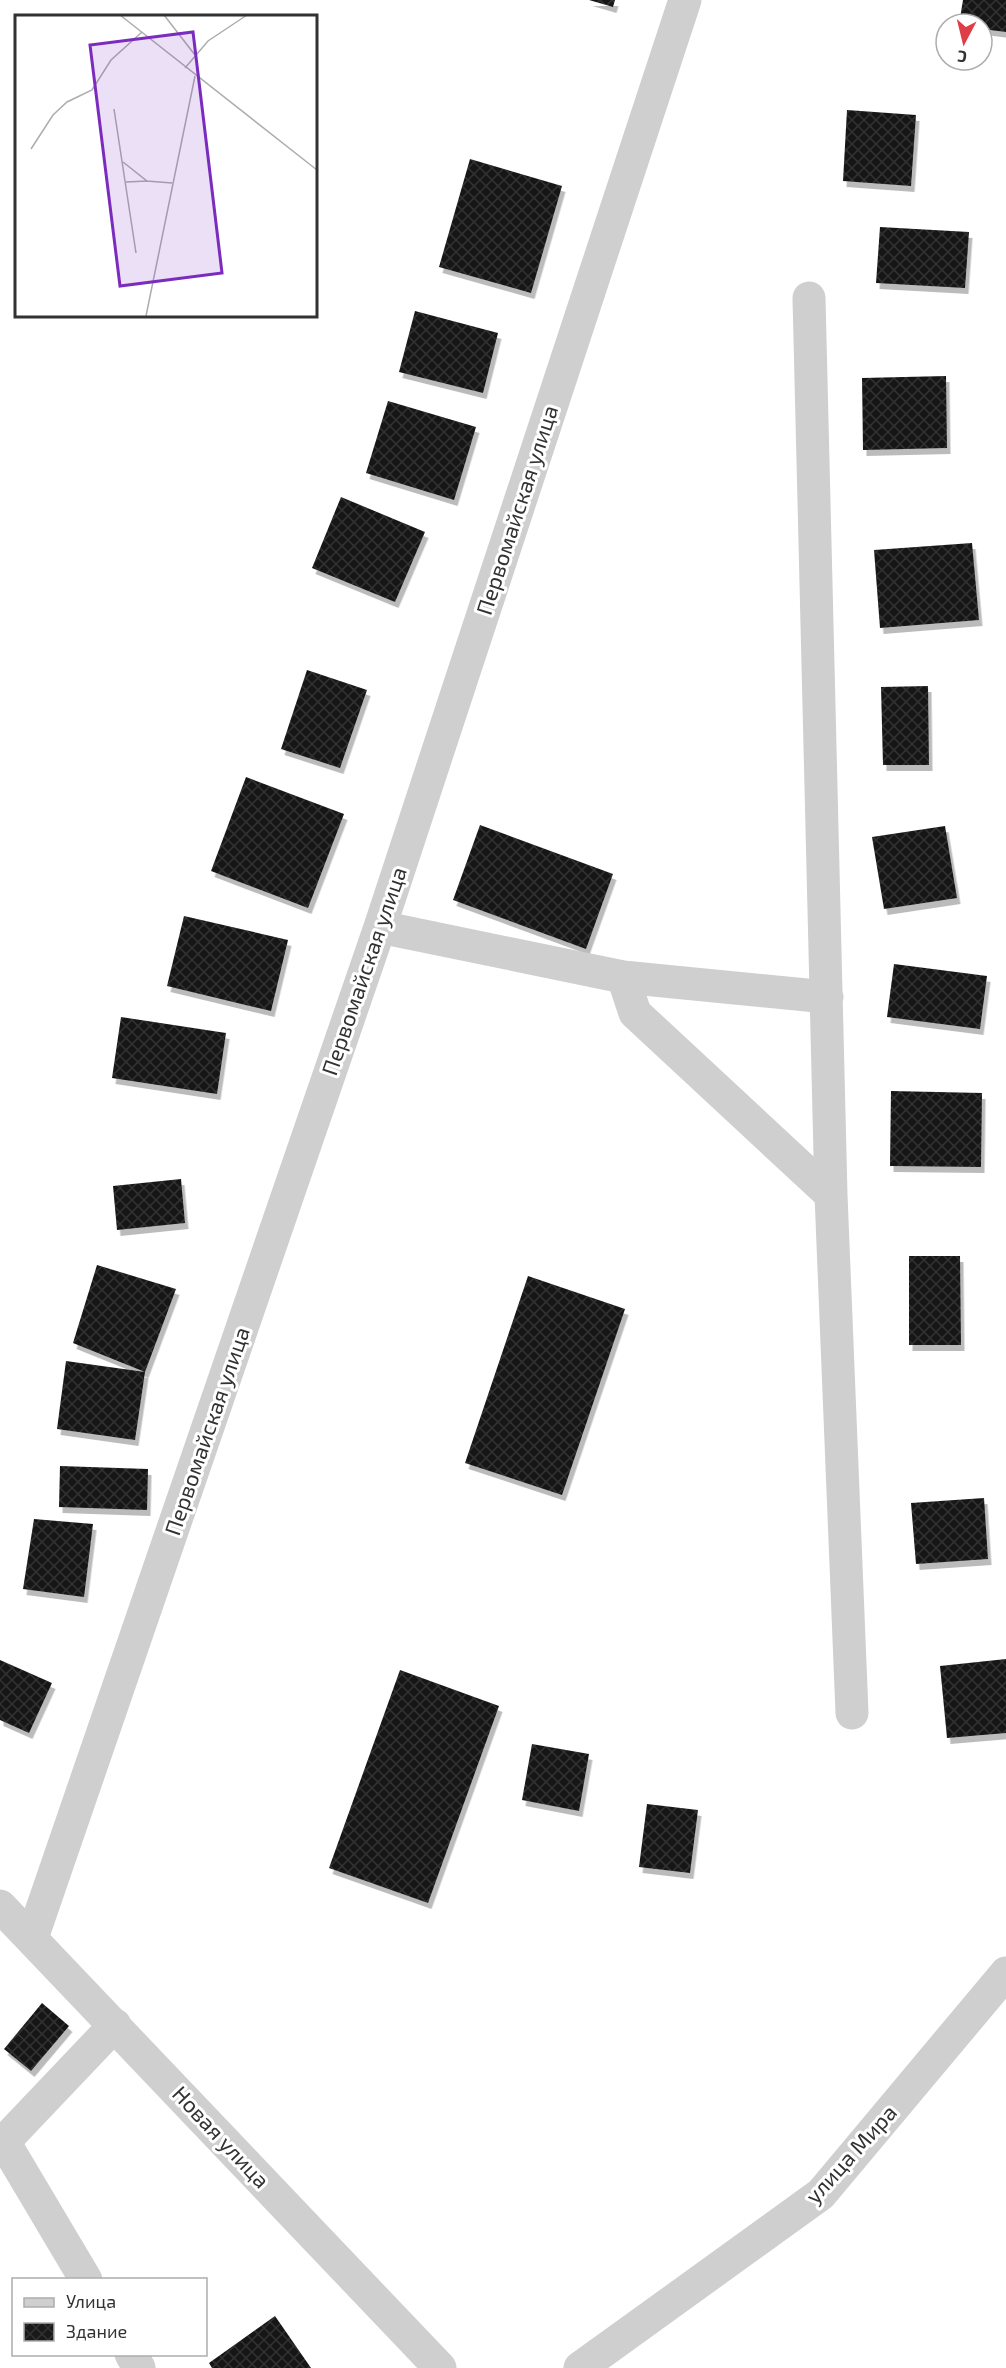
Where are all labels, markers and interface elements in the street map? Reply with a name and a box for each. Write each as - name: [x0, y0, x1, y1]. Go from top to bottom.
- north arrow: [934, 12, 994, 72]
- inset map: [15, 15, 316, 316]
- text: С: [956, 47, 968, 67]
- street label: Первомайская улица: [470, 402, 563, 618]
- street label: Первомайская улица: [315, 863, 412, 1079]
- street label: Первомайская улица: [158, 1323, 255, 1539]
- street label: Новая улица: [167, 2080, 276, 2193]
- street label: улица Мира: [799, 2099, 902, 2209]
- legend: [12, 2278, 207, 2356]
- text: Улица: [66, 2290, 116, 2312]
- text: Здание: [66, 2320, 127, 2342]

